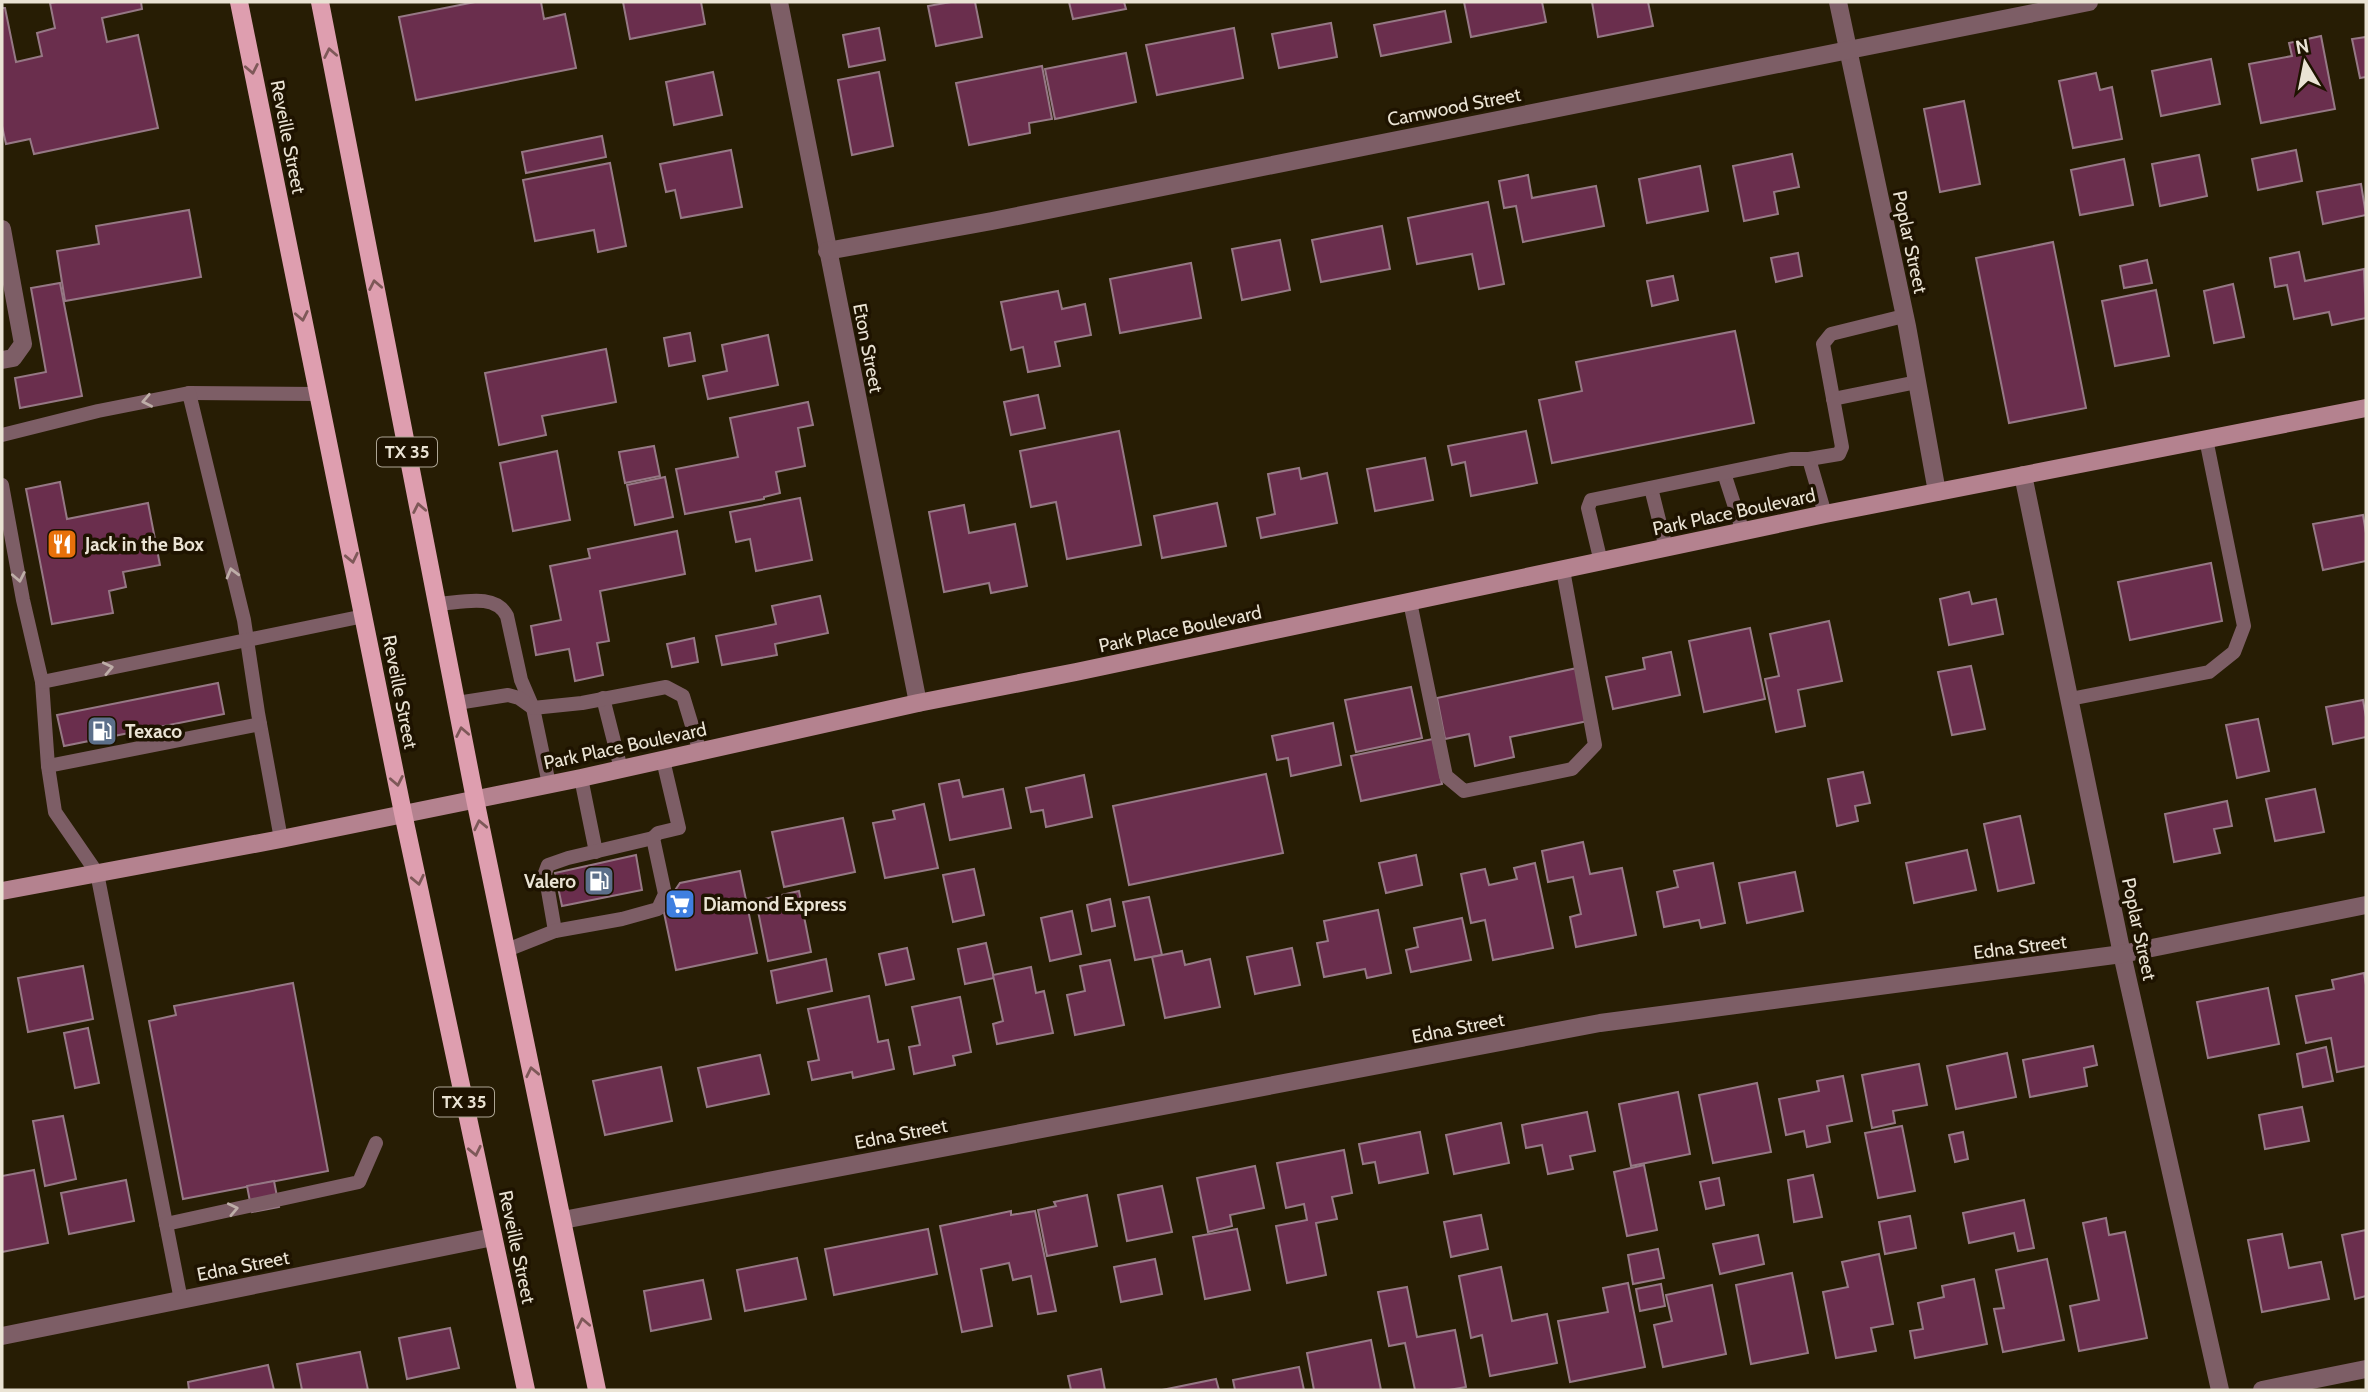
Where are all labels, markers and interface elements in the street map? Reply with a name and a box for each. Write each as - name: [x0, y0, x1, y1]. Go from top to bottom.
- north arrow: [2270, 28, 2340, 98]
- text: N: [2294, 34, 2311, 59]
- one-way arrow: [323, 47, 338, 59]
- one-way arrow: [244, 63, 259, 75]
- street label: Reveille Street: [266, 78, 310, 196]
- street label: Camwood Street: [1385, 83, 1523, 131]
- street label: Poplar Street: [1888, 189, 1932, 296]
- one-way arrow: [368, 279, 383, 291]
- street label: Eton Street: [848, 301, 888, 395]
- one-way arrow: [294, 310, 309, 322]
- one-way arrow: [141, 393, 153, 408]
- road number: TX 35: [377, 438, 437, 466]
- street label: Park Place Boulevard: [1650, 484, 1818, 540]
- one-way arrow: [412, 502, 427, 514]
- restaurant icon: Jack in the Box: [45, 527, 79, 561]
- place label: Jack in the Box: [84, 533, 205, 556]
- one-way arrow: [343, 552, 358, 564]
- one-way arrow: [226, 568, 240, 580]
- one-way arrow: [10, 571, 25, 583]
- street label: Park Place Boulevard: [1096, 601, 1264, 657]
- street label: Reveille Street: [378, 633, 422, 751]
- one-way arrow: [102, 662, 114, 677]
- fuel station icon: Texaco: [85, 714, 119, 748]
- street label: Park Place Boulevard: [541, 718, 709, 774]
- place label: Texaco: [125, 720, 182, 743]
- one-way arrow: [455, 726, 470, 738]
- one-way arrow: [388, 775, 403, 787]
- one-way arrow: [474, 819, 489, 831]
- fuel station icon: Valero: [582, 864, 616, 898]
- place label: Valero: [524, 870, 576, 893]
- one-way arrow: [409, 874, 424, 886]
- street label: Poplar Street: [2117, 876, 2161, 983]
- supermarket icon: Diamond Express: [663, 887, 697, 921]
- place label: Diamond Express: [703, 893, 846, 916]
- street label: Edna Street: [1972, 930, 2068, 964]
- street label: Edna Street: [1410, 1008, 1507, 1048]
- one-way arrow: [526, 1066, 541, 1078]
- road number: TX 35: [434, 1087, 494, 1116]
- street label: Edna Street: [853, 1114, 950, 1154]
- one-way arrow: [466, 1145, 481, 1157]
- street label: Reveille Street: [494, 1188, 540, 1306]
- one-way arrow: [227, 1203, 239, 1218]
- street label: Edna Street: [195, 1246, 292, 1286]
- one-way arrow: [577, 1317, 592, 1329]

